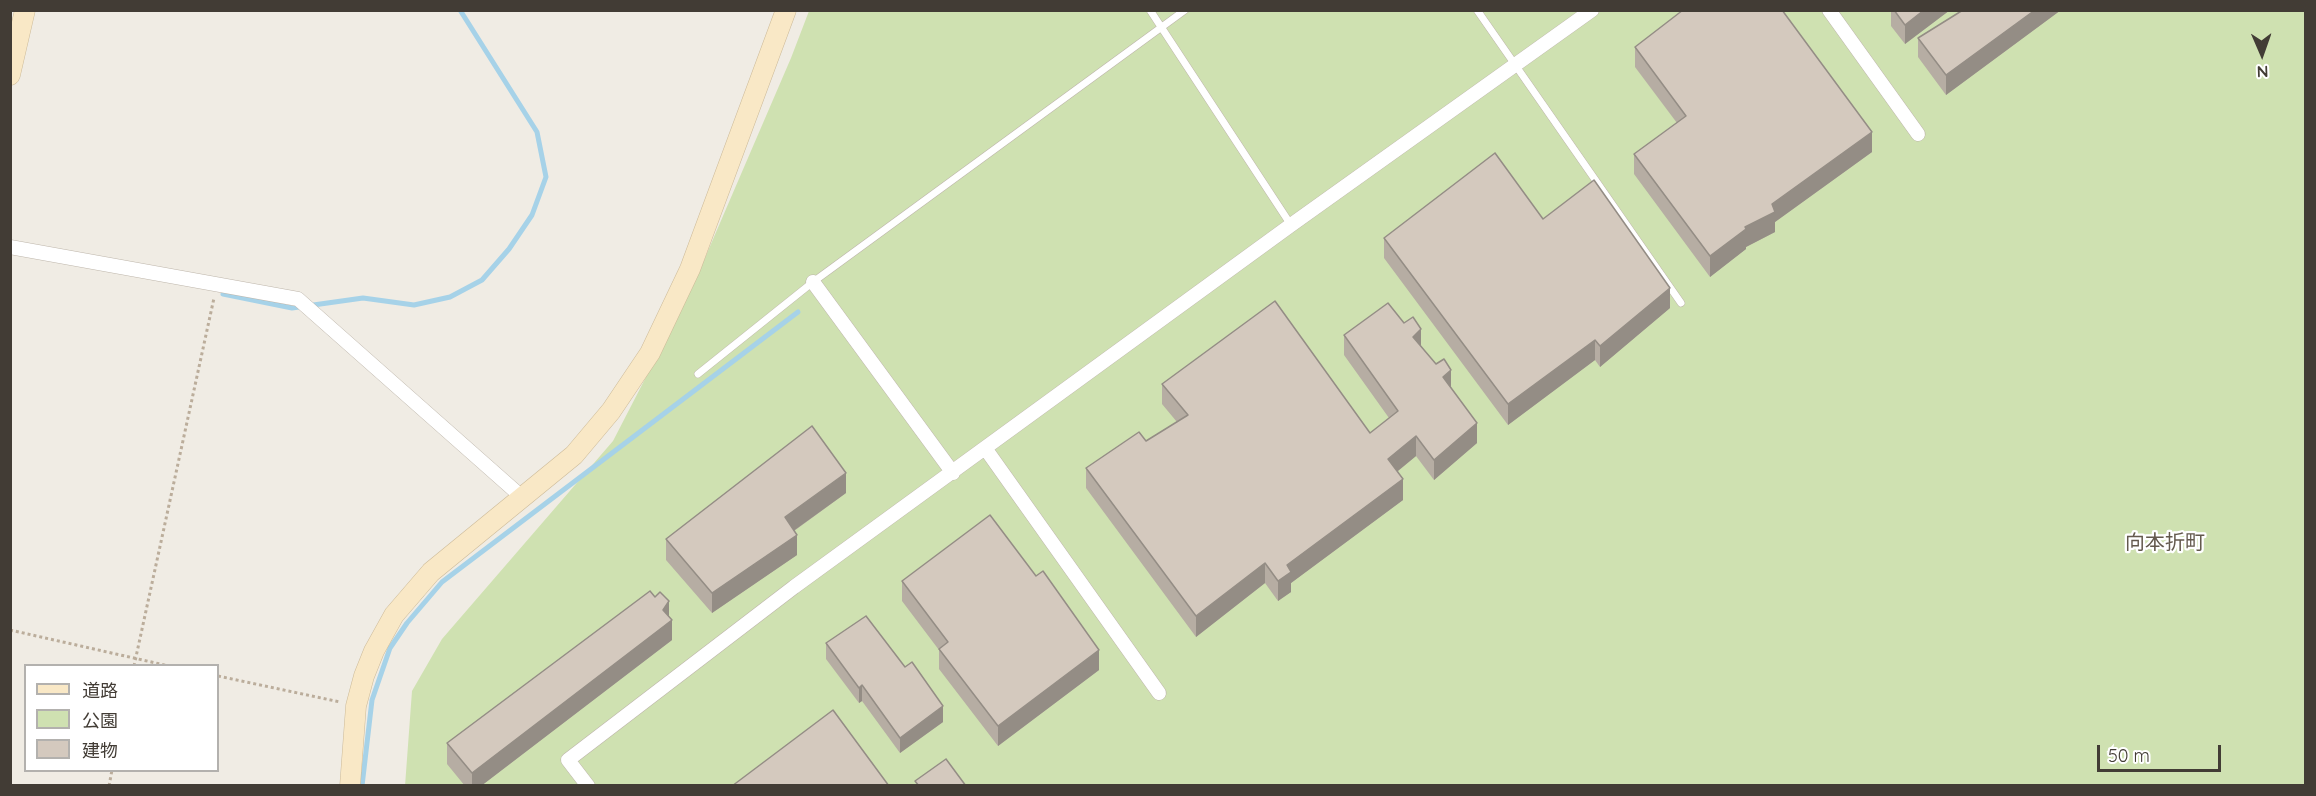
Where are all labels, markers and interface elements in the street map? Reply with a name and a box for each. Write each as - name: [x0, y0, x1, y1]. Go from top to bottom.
- north arrow: [2232, 24, 2292, 84]
- text: N: [2256, 62, 2269, 82]
- district label: 向本折町: [2125, 531, 2205, 555]
- legend: [24, 664, 219, 772]
- text: 道路: [82, 679, 118, 702]
- text: 公園: [82, 709, 118, 732]
- scale bar: [2100, 733, 2224, 771]
- text: 建物: [82, 739, 118, 762]
- text: 50 m: [2108, 744, 2150, 767]

